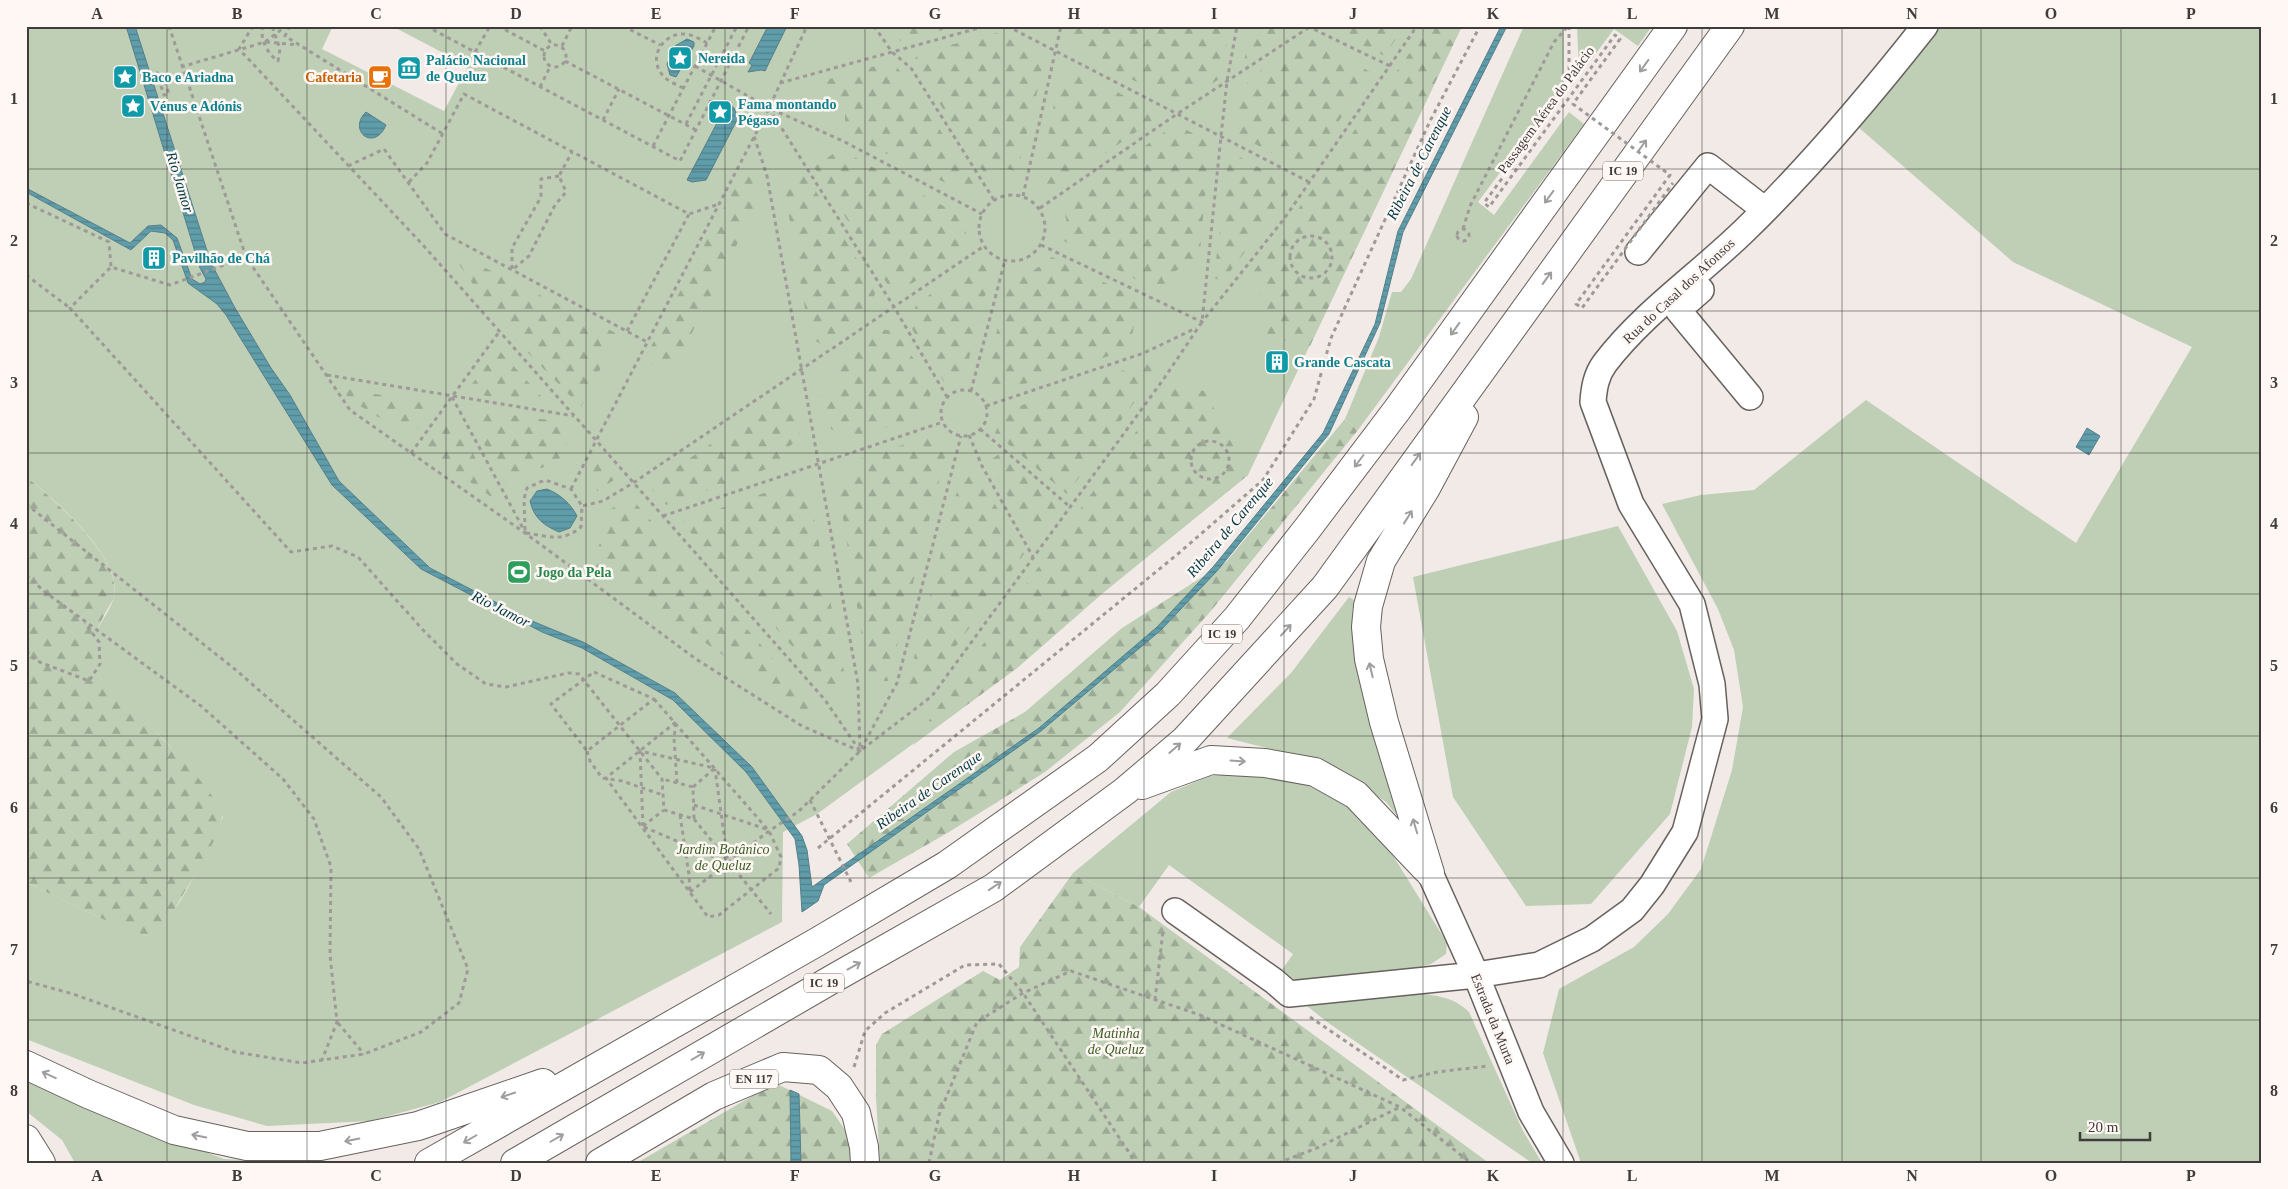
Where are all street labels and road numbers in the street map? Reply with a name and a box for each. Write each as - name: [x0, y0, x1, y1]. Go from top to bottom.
- street label: Passagem Aérea do Palácio: [1495, 43, 1597, 177]
- road number: IC 19: [1603, 162, 1643, 180]
- street label: Rua do Casal dos Afonsos: [1620, 235, 1738, 347]
- road number: IC 19: [1202, 624, 1242, 644]
- street label: Estrada da Murta: [1468, 971, 1518, 1067]
- road number: IC 19: [804, 974, 844, 992]
- road number: EN 117: [730, 1070, 778, 1088]

